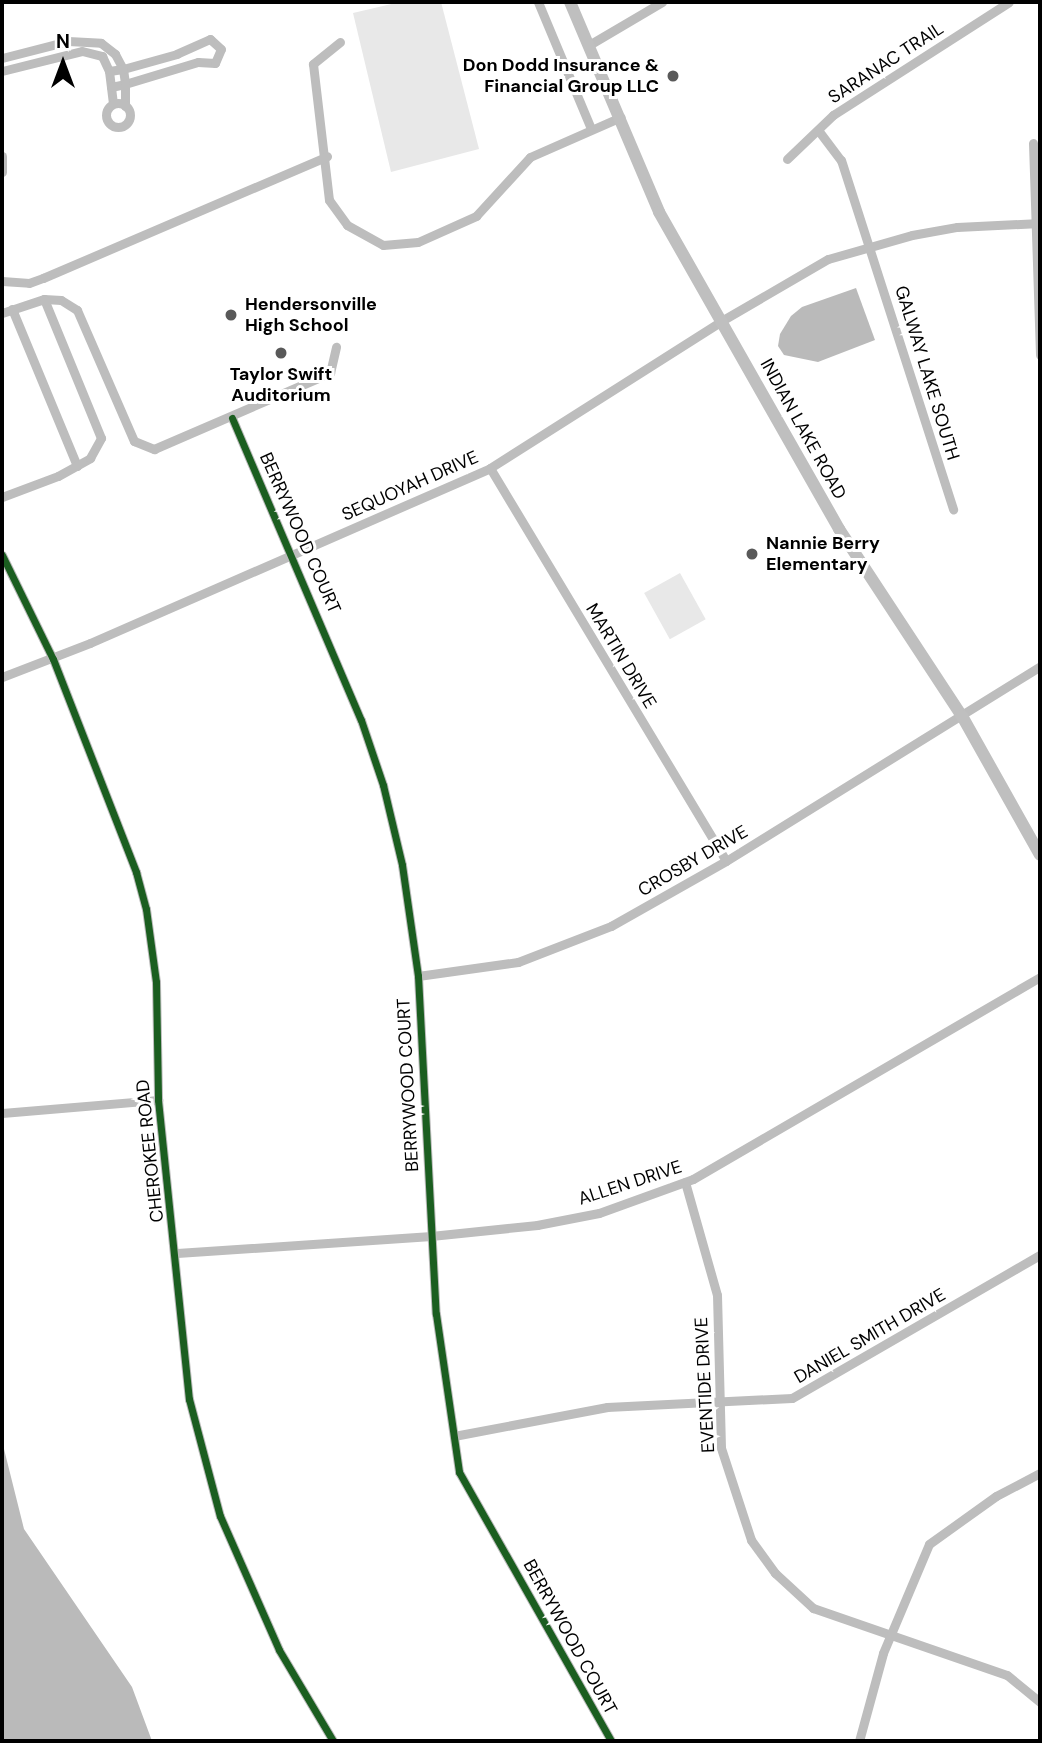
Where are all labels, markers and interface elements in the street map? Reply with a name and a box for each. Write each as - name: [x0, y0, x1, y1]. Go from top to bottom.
- street label: SARANAC TRAIL: [824, 18, 948, 108]
- north arrow: [28, 28, 98, 98]
- text: N: [56, 29, 70, 54]
- place label: Don Dodd Insurance & Financial Group LLC: [463, 55, 659, 98]
- marker: Don Dodd Insurance & Financial Group LLC: [665, 68, 681, 84]
- street label: GALWAY LAKE SOUTH: [890, 283, 964, 463]
- place label: Hendersonville High School: [245, 294, 377, 336]
- marker: Hendersonville High School: [223, 307, 239, 323]
- marker: Taylor Swift Auditorium: [273, 345, 289, 361]
- street label: INDIAN LAKE ROAD: [755, 355, 851, 503]
- place label: Taylor Swift Auditorium: [230, 364, 332, 406]
- street label: SEQUOYAH DRIVE: [338, 446, 482, 526]
- street label: BERRYWOOD COURT: [255, 449, 345, 617]
- place label: Nannie Berry Elementary: [766, 533, 880, 576]
- marker: Nannie Berry Elementary: [744, 546, 760, 562]
- street label: MARTIN DRIVE: [581, 600, 661, 712]
- street label: CROSBY DRIVE: [634, 821, 752, 901]
- street label: BERRYWOOD COURT: [393, 998, 423, 1172]
- street label: CHEROKEE ROAD: [132, 1078, 168, 1224]
- street label: ALLEN DRIVE: [575, 1156, 685, 1210]
- street label: DANIEL SMITH DRIVE: [791, 1284, 949, 1388]
- street label: EVENTIDE DRIVE: [691, 1317, 719, 1453]
- street label: BERRYWOOD COURT: [518, 1556, 622, 1718]

